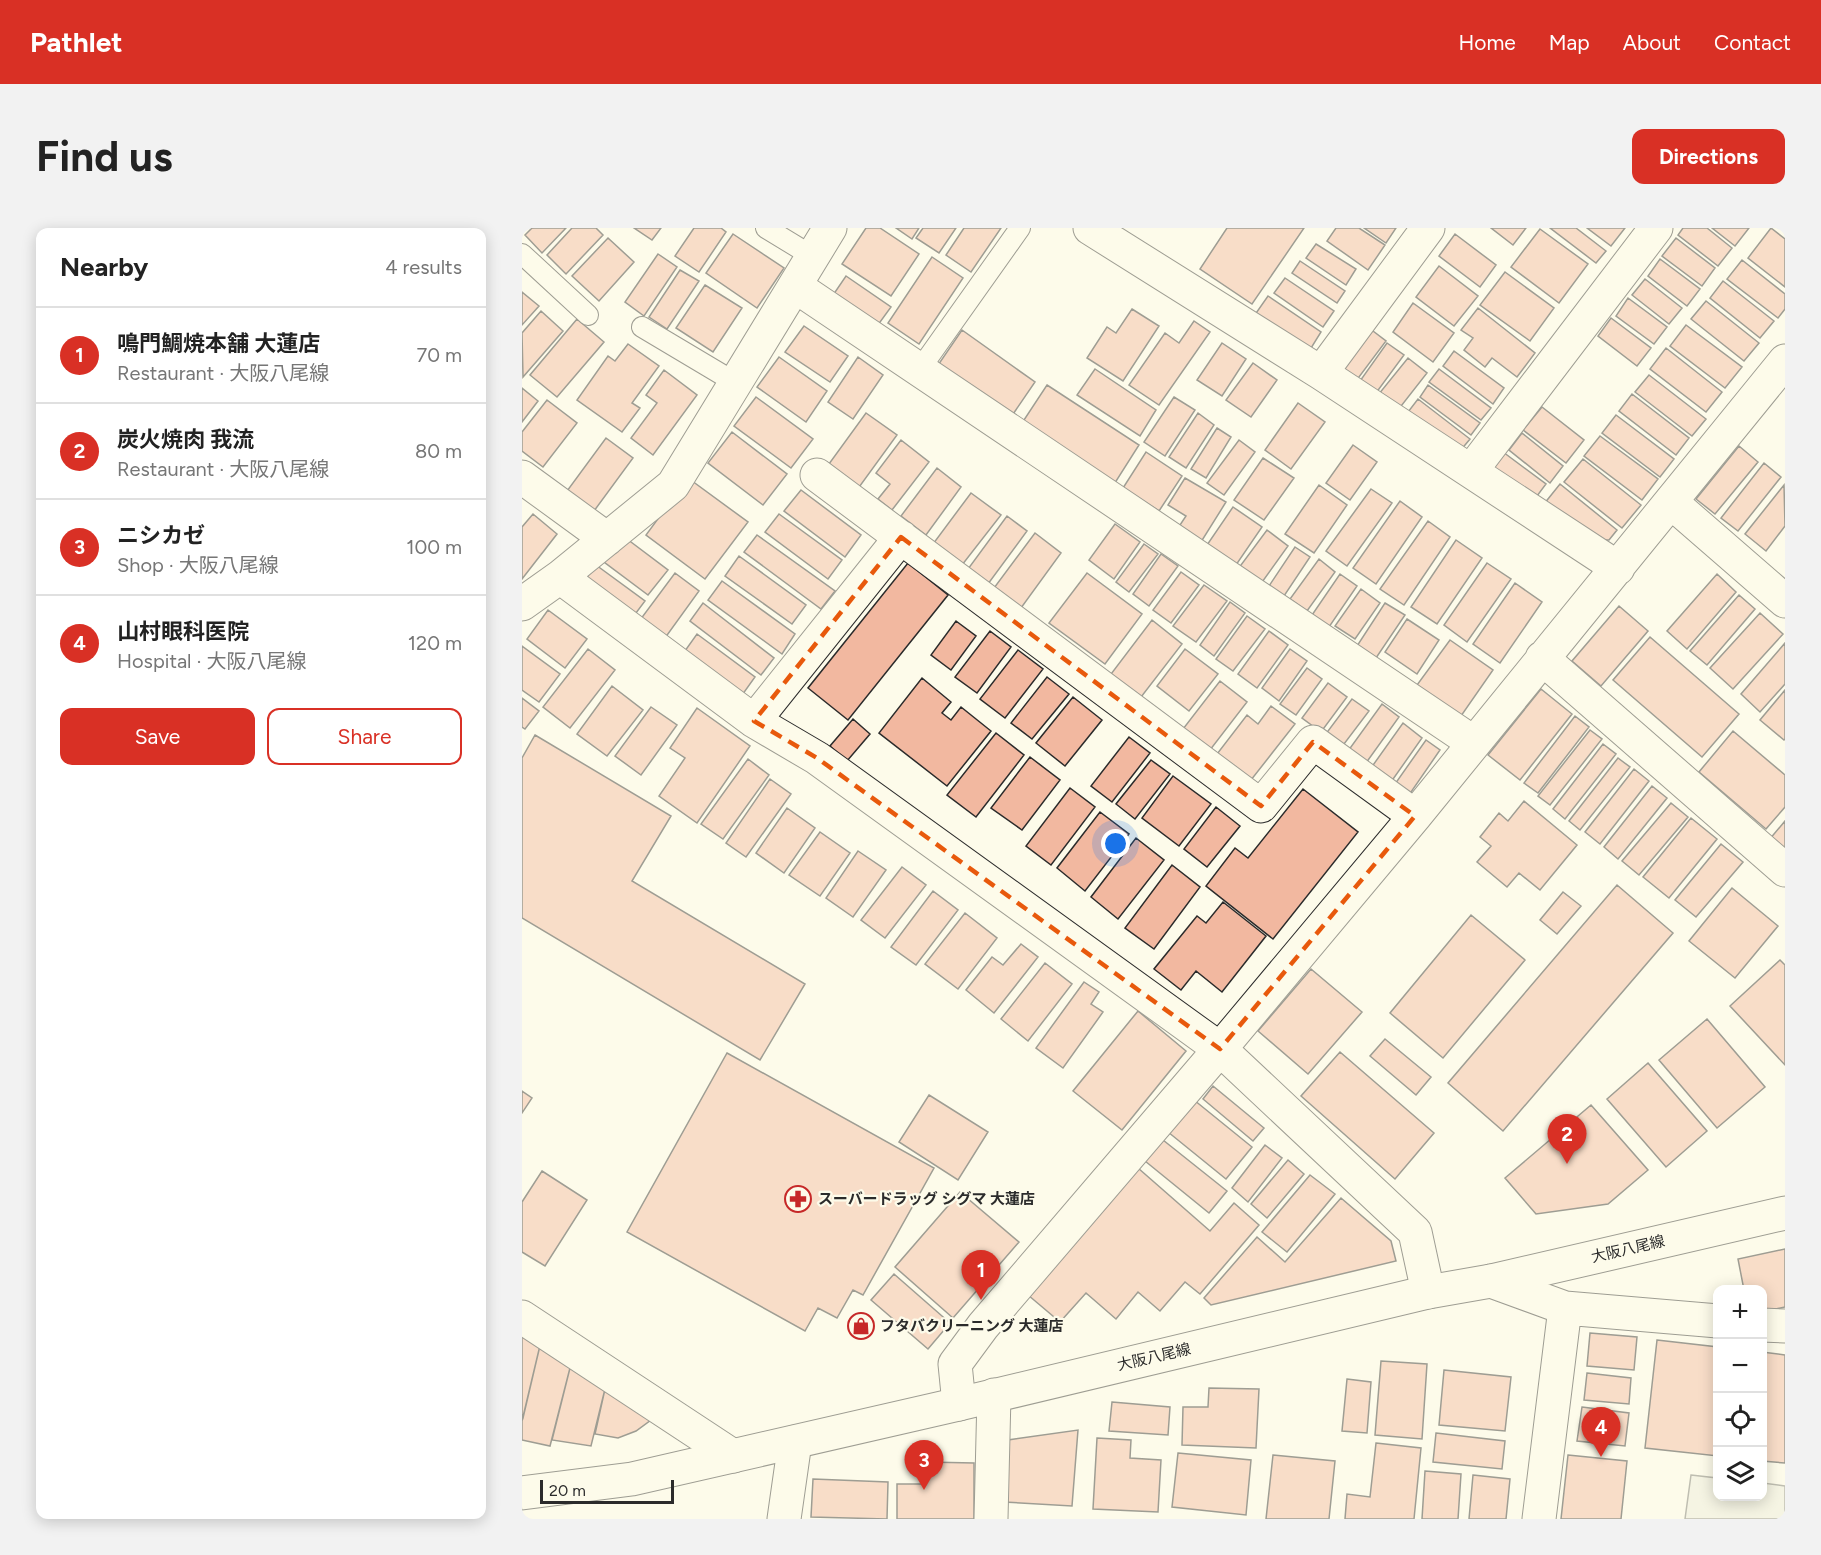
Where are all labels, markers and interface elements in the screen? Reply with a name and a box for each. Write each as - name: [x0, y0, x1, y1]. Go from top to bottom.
- text: Pathlet: [30, 25, 122, 59]
- text: Home: [1459, 30, 1516, 55]
- text: Map: [1549, 30, 1590, 55]
- text: About: [1623, 30, 1681, 55]
- text: Contact: [1714, 30, 1791, 55]
- button: Directions: [1632, 129, 1785, 184]
- text: Find us: [36, 131, 173, 182]
- text: Nearby: [60, 251, 148, 283]
- text: 4 results: [385, 255, 462, 279]
- text: 鳴門鯛焼本舗 大蓮店: [117, 330, 320, 357]
- text: 1: [75, 343, 84, 367]
- text: 70 m: [416, 343, 462, 367]
- text: Restaurant · 大阪八尾線: [117, 361, 329, 385]
- text: 炭火焼肉 我流: [117, 426, 254, 453]
- text: 2: [74, 439, 85, 463]
- text: 80 m: [415, 439, 462, 463]
- text: Restaurant · 大阪八尾線: [117, 457, 329, 481]
- text: ニシカゼ: [117, 522, 205, 549]
- text: 3: [74, 535, 85, 559]
- text: 100 m: [406, 535, 462, 559]
- text: Shop · 大阪八尾線: [117, 553, 279, 577]
- text: 山村眼科医院: [117, 618, 249, 645]
- text: 4: [73, 631, 86, 655]
- text: 120 m: [408, 631, 462, 655]
- text: Hospital · 大阪八尾線: [117, 649, 306, 673]
- button: Save: [60, 708, 255, 765]
- button: Share: [267, 708, 462, 765]
- your location: [1101, 829, 1130, 858]
- pin: 2: [1548, 1114, 1586, 1164]
- pharmacy icon: スーバードラッグ シグマ 大蓮店: [783, 1184, 813, 1214]
- place label: スーバードラッグ シグマ 大蓮店: [818, 1190, 1035, 1208]
- street label: 大阪八尾線: [1589, 1232, 1667, 1266]
- pin: 1: [962, 1250, 1000, 1300]
- map controls: [1713, 1285, 1767, 1501]
- button: +: [1713, 1285, 1767, 1339]
- shop icon: フタバクリーニング 大蓮店: [846, 1311, 876, 1341]
- place label: フタバクリーニング 大蓮店: [880, 1317, 1064, 1335]
- button: −: [1713, 1339, 1767, 1393]
- street label: 大阪八尾線: [1115, 1340, 1193, 1374]
- button: locate: [1713, 1393, 1767, 1447]
- pin: 4: [1582, 1408, 1620, 1457]
- pin: 3: [904, 1440, 944, 1490]
- button: layers: [1713, 1447, 1767, 1501]
- scale bar: [540, 1477, 674, 1504]
- text: 20 m: [549, 1481, 586, 1500]

